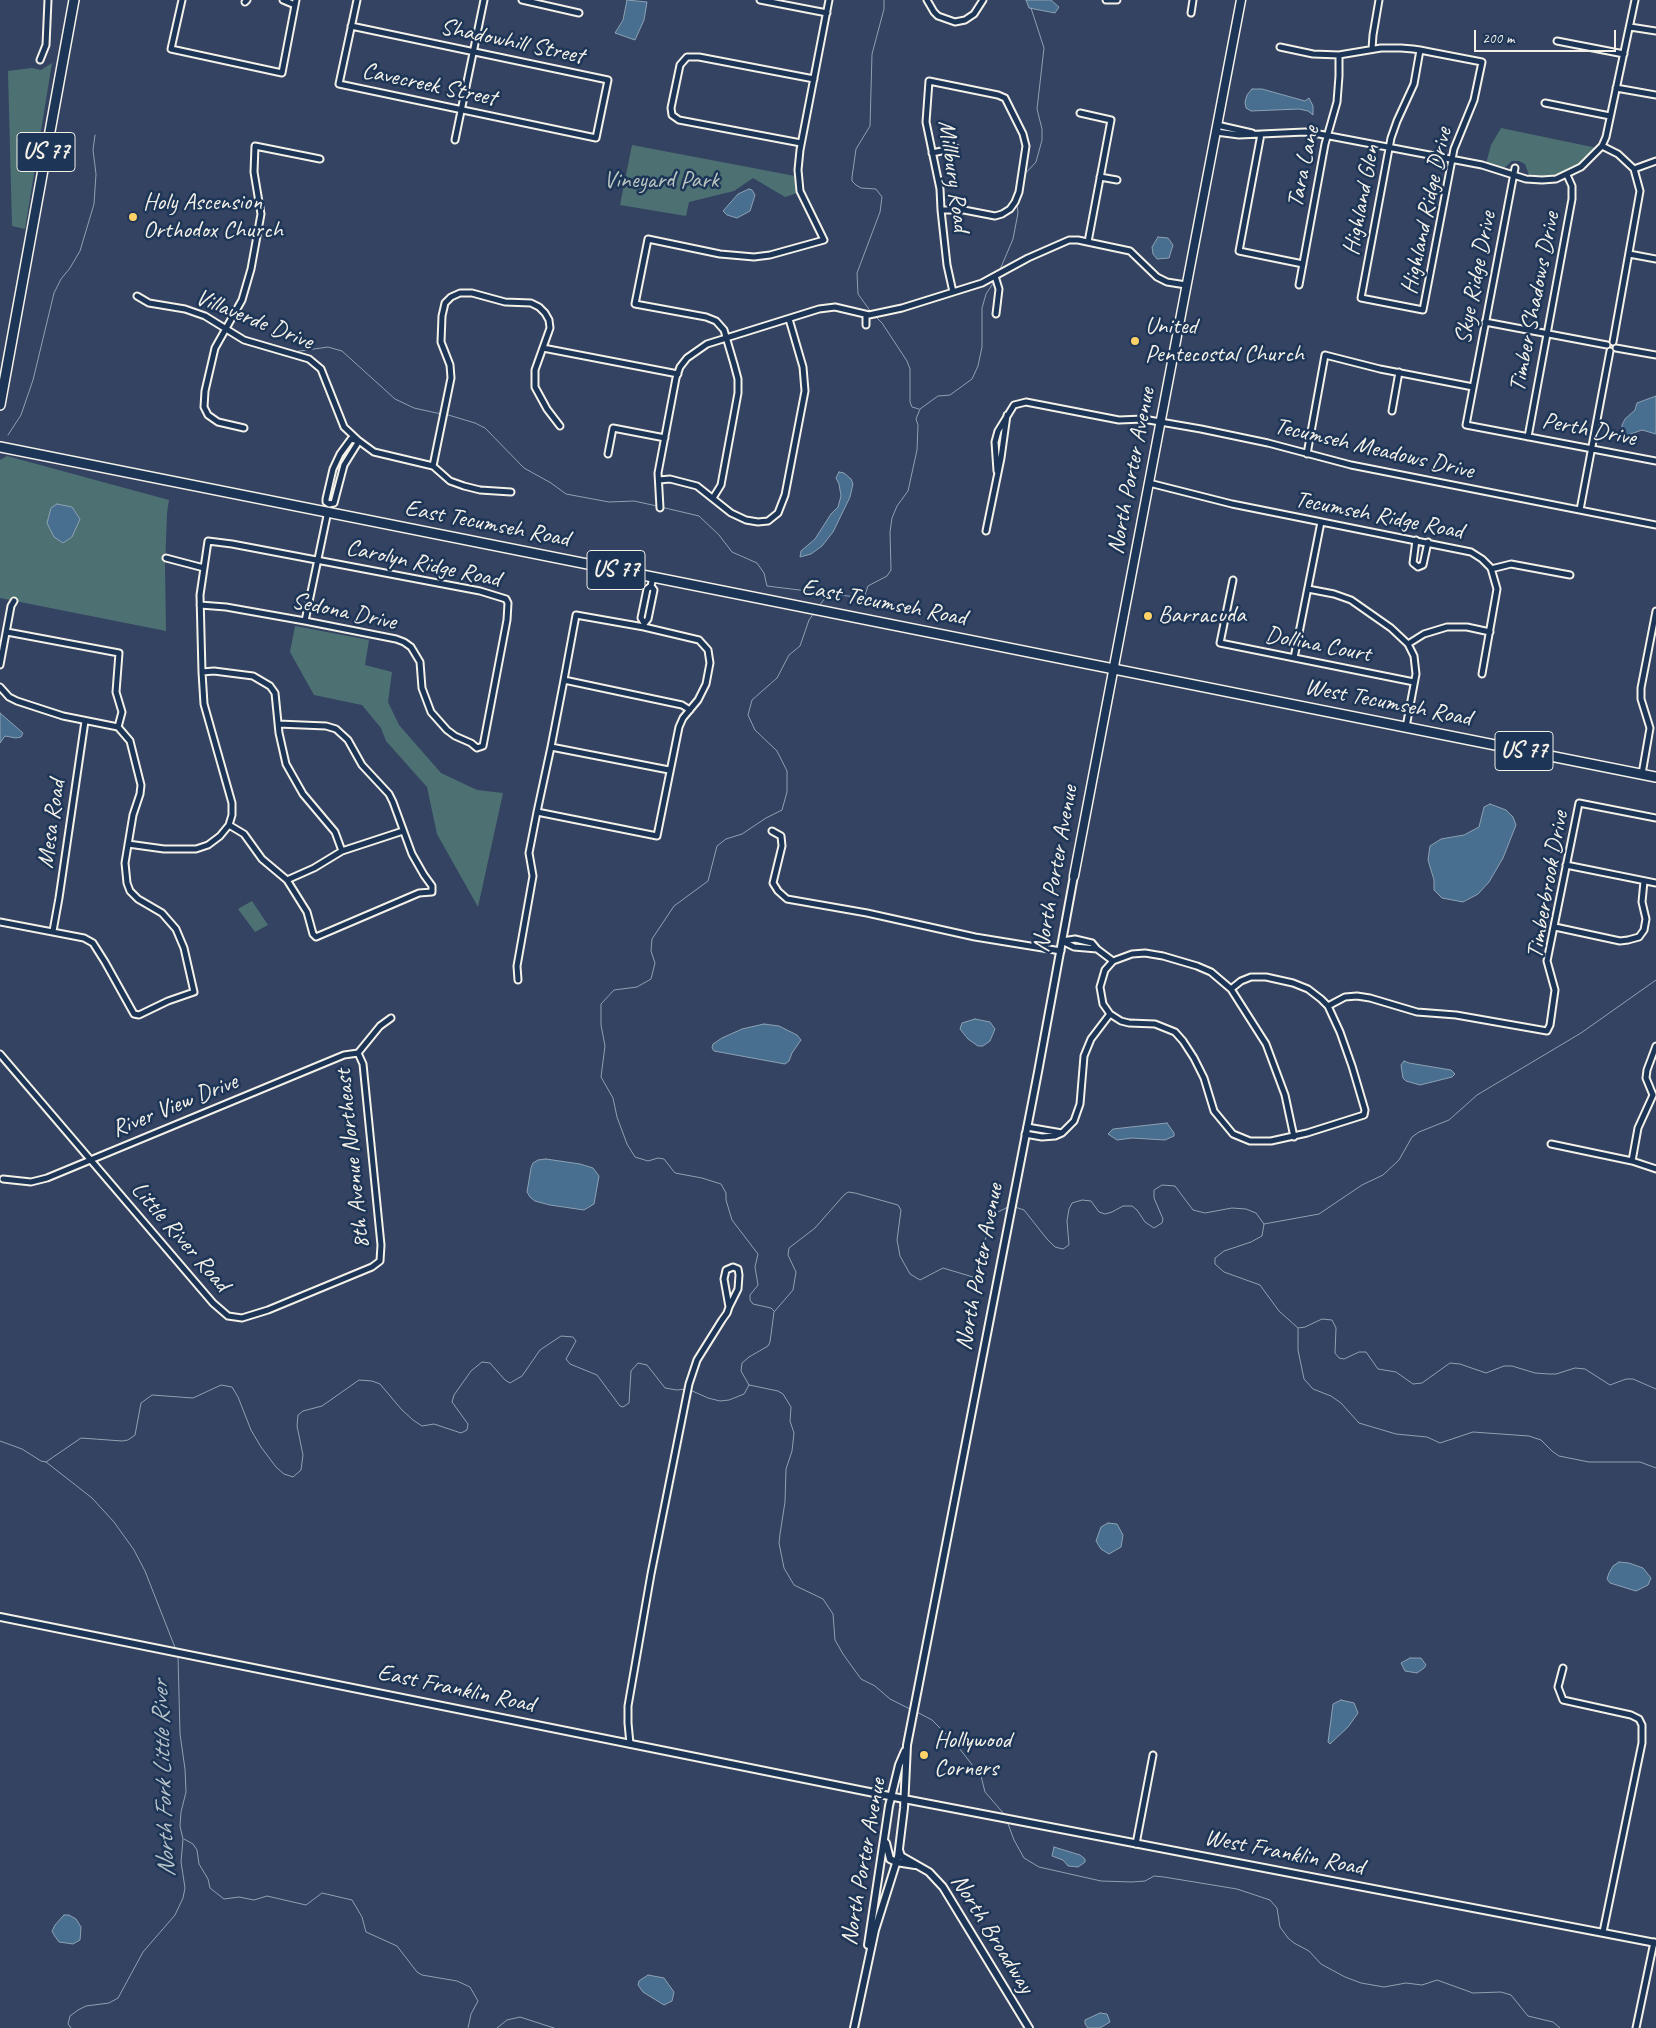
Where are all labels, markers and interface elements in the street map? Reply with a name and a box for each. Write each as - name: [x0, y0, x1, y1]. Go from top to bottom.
- street label: Shadowhill Street: [438, 13, 586, 71]
- scale bar: [1476, 20, 1618, 52]
- text: 200 m: [1482, 29, 1514, 48]
- street label: Cavecreek Street: [359, 57, 499, 113]
- street label: Millbury Road: [931, 118, 975, 234]
- street label: Tara Lane: [1281, 124, 1327, 210]
- street label: Highland Ridge Drive: [1395, 125, 1459, 297]
- road number: US 77: [17, 132, 75, 172]
- street label: Highland Glen: [1337, 142, 1387, 258]
- park label: Vineyard Park: [604, 167, 718, 195]
- place label: Holy Ascension Orthodox Church: [143, 189, 283, 245]
- street label: Skye Ridge Drive: [1449, 209, 1503, 347]
- street label: Timber Shadows Drive: [1503, 210, 1567, 394]
- marker: Holy Ascension Orthodox Church: [127, 211, 139, 223]
- street label: Villaverde Drive: [191, 283, 317, 357]
- place label: United Pentecostal Church: [1145, 313, 1304, 369]
- marker: United Pentecostal Church: [1129, 335, 1141, 347]
- street label: North Porter Avenue: [1102, 385, 1162, 557]
- street label: Perth Drive: [1540, 407, 1638, 453]
- street label: Tecumseh Meadows Drive: [1271, 412, 1477, 486]
- street label: Tecumseh Ridge Road: [1292, 486, 1466, 546]
- street label: East Tecumseh Road: [402, 494, 572, 554]
- street label: Carolyn Ridge Road: [343, 534, 503, 594]
- road number: US 77: [587, 550, 645, 590]
- street label: East Tecumseh Road: [799, 573, 969, 633]
- street label: Sedona Drive: [289, 587, 399, 637]
- place label: Barracuda: [1158, 602, 1246, 630]
- marker: Barracuda: [1142, 610, 1154, 622]
- street label: Dollina Court: [1263, 621, 1373, 669]
- street label: West Tecumseh Road: [1302, 673, 1474, 733]
- road number: US 77: [1495, 731, 1553, 770]
- street label: Mesa Road: [32, 778, 72, 870]
- street label: North Porter Avenue: [1027, 783, 1085, 955]
- street label: Timberbrook Drive: [1521, 809, 1575, 961]
- street label: River View Drive: [108, 1068, 242, 1144]
- street label: 8th Avenue Northeast: [329, 1068, 377, 1250]
- street label: Little River Road: [124, 1176, 236, 1298]
- street label: North Porter Avenue: [950, 1181, 1010, 1353]
- street label: East Franklin Road: [375, 1658, 537, 1720]
- water label: North Fork Little River: [146, 1680, 182, 1878]
- place label: Hollywood Corners: [934, 1727, 1011, 1783]
- marker: Hollywood Corners: [918, 1749, 930, 1761]
- street label: North Porter Avenue: [835, 1776, 893, 1948]
- street label: West Franklin Road: [1202, 1823, 1366, 1883]
- street label: North Broadway: [944, 1869, 1040, 1999]

